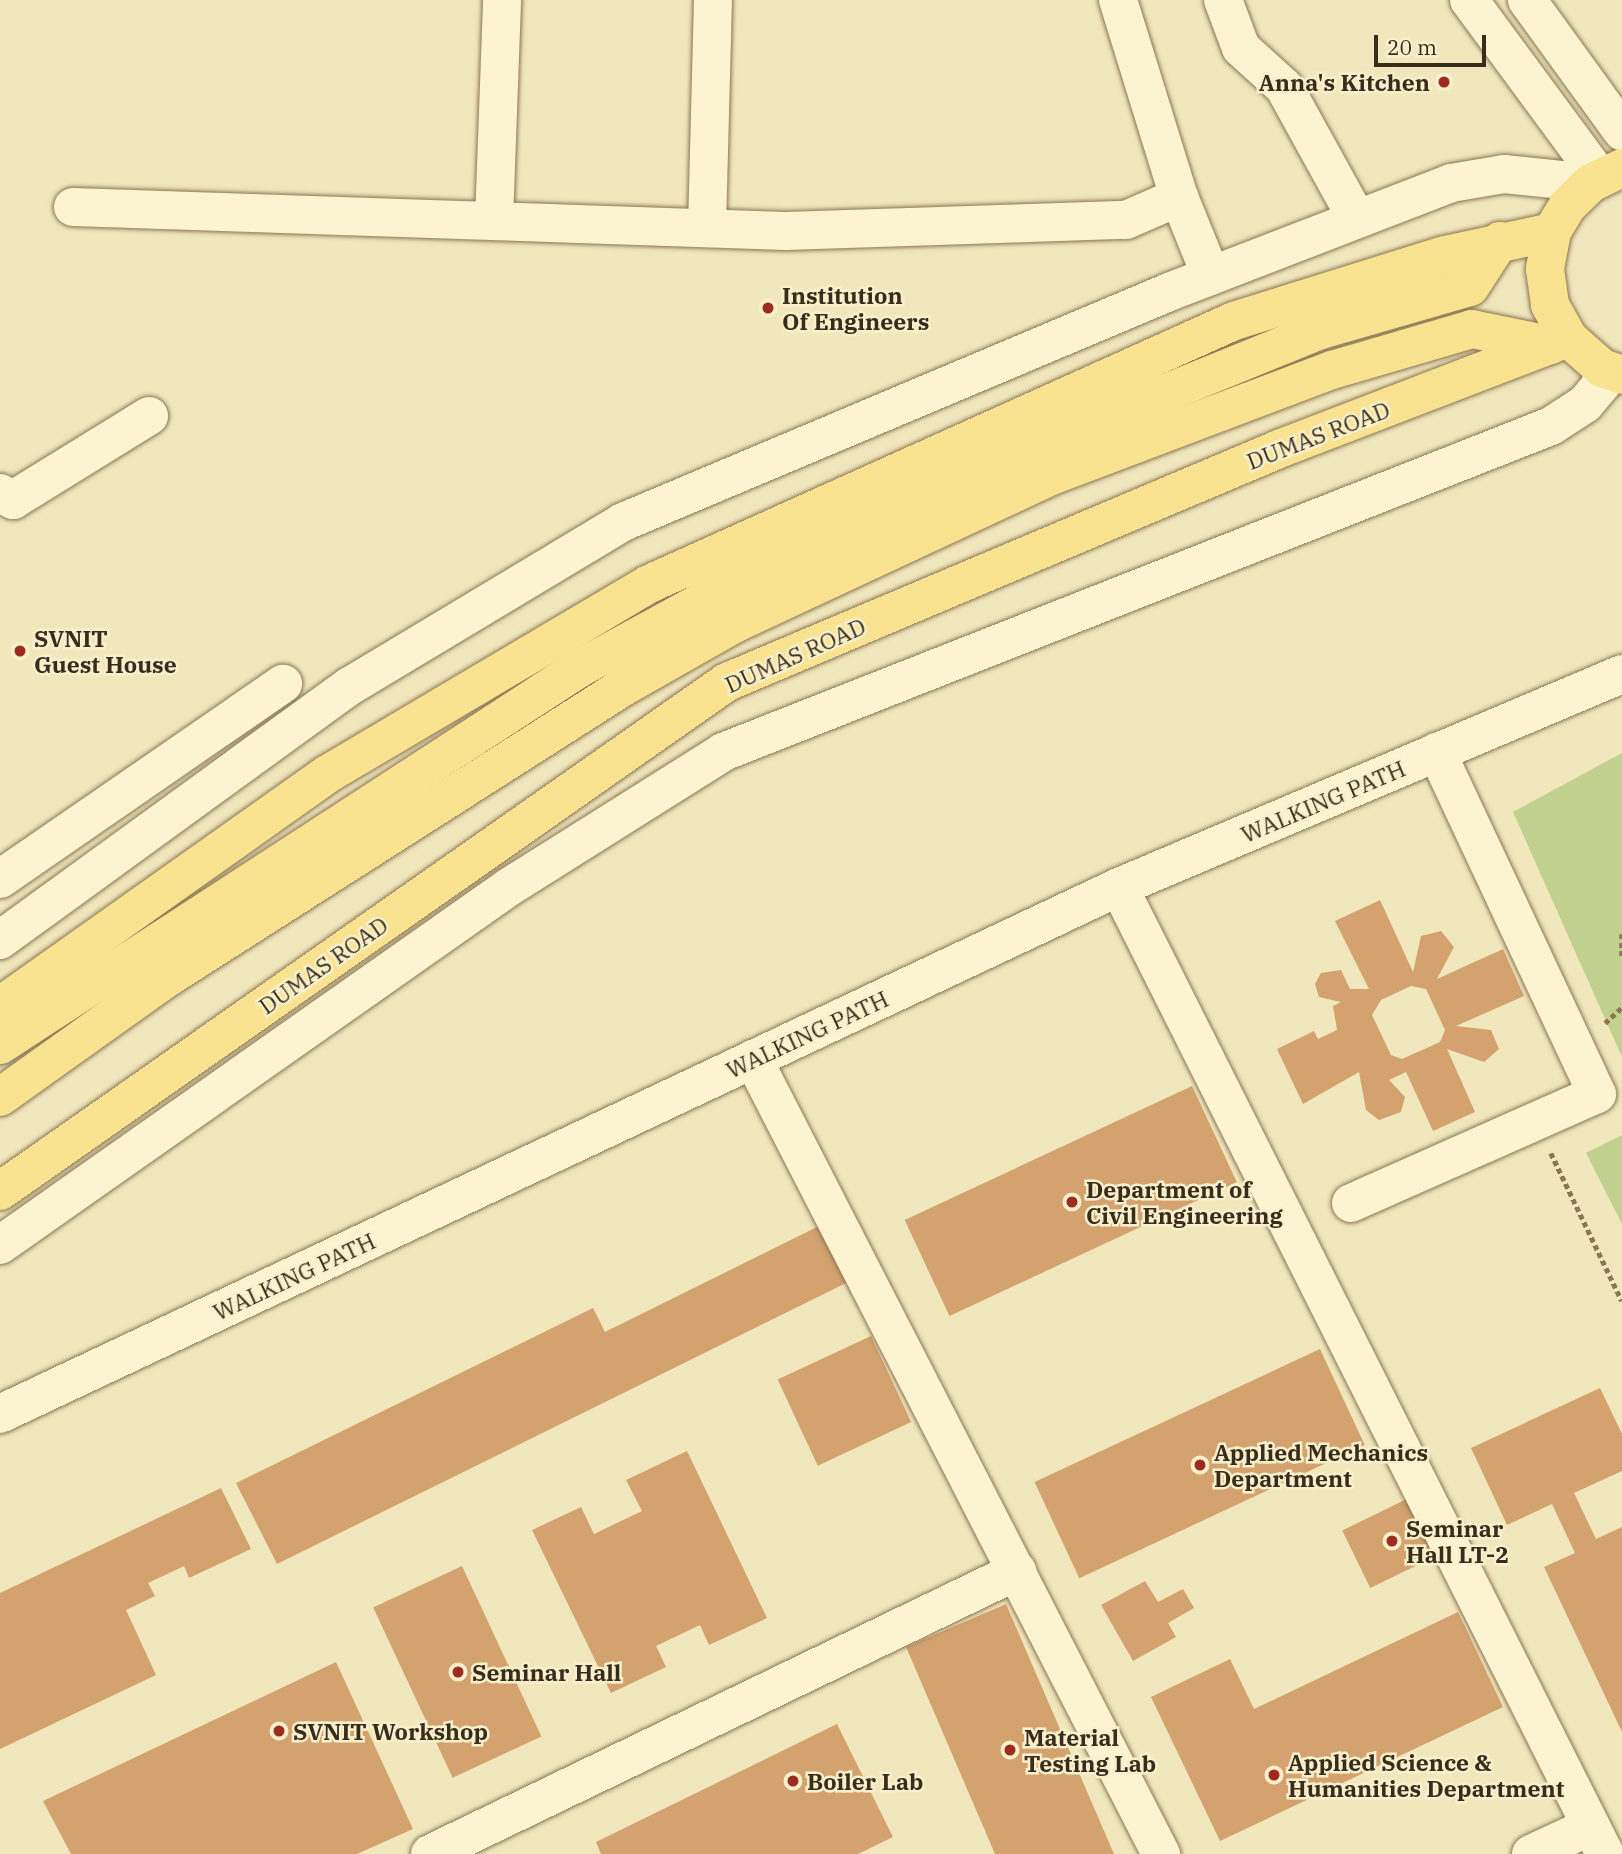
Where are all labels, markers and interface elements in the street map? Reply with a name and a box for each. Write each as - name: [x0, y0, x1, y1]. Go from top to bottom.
- scale bar: [1377, 21, 1489, 65]
- text: 20 m: [1387, 33, 1437, 61]
- place label: Anna's Kitchen: [1259, 68, 1430, 96]
- marker: Anna's Kitchen: [1436, 74, 1452, 90]
- place label: Institution Of Engineers: [782, 281, 929, 335]
- marker: Institution Of Engineers: [760, 300, 776, 316]
- street label: DUMAS ROAD: [1243, 395, 1393, 475]
- street label: DUMAS ROAD: [720, 612, 870, 698]
- place label: SVNIT Guest House: [34, 624, 177, 678]
- marker: SVNIT Guest House: [12, 643, 28, 659]
- street label: WALKING PATH: [1237, 754, 1409, 848]
- street label: DUMAS ROAD: [253, 910, 393, 1020]
- street label: WALKING PATH: [721, 984, 893, 1084]
- place label: Department of Civil Engineering: [1086, 1175, 1283, 1229]
- marker: Department of Civil Engineering: [1064, 1194, 1080, 1210]
- street label: WALKING PATH: [208, 1226, 380, 1326]
- place label: Applied Mechanics Department: [1214, 1438, 1428, 1492]
- marker: Applied Mechanics Department: [1192, 1457, 1208, 1473]
- place label: Seminar Hall LT-2: [1406, 1514, 1509, 1568]
- marker: Seminar Hall LT-2: [1384, 1533, 1400, 1549]
- place label: Seminar Hall: [472, 1658, 621, 1686]
- marker: Seminar Hall: [450, 1664, 466, 1680]
- place label: SVNIT Workshop: [293, 1717, 488, 1745]
- marker: SVNIT Workshop: [271, 1723, 287, 1739]
- place label: Material Testing Lab: [1024, 1723, 1156, 1777]
- marker: Material Testing Lab: [1002, 1742, 1018, 1758]
- place label: Applied Science & Humanities Department: [1288, 1748, 1564, 1802]
- place label: Boiler Lab: [807, 1767, 923, 1795]
- marker: Applied Science & Humanities Department: [1266, 1767, 1282, 1783]
- marker: Boiler Lab: [785, 1773, 801, 1789]

